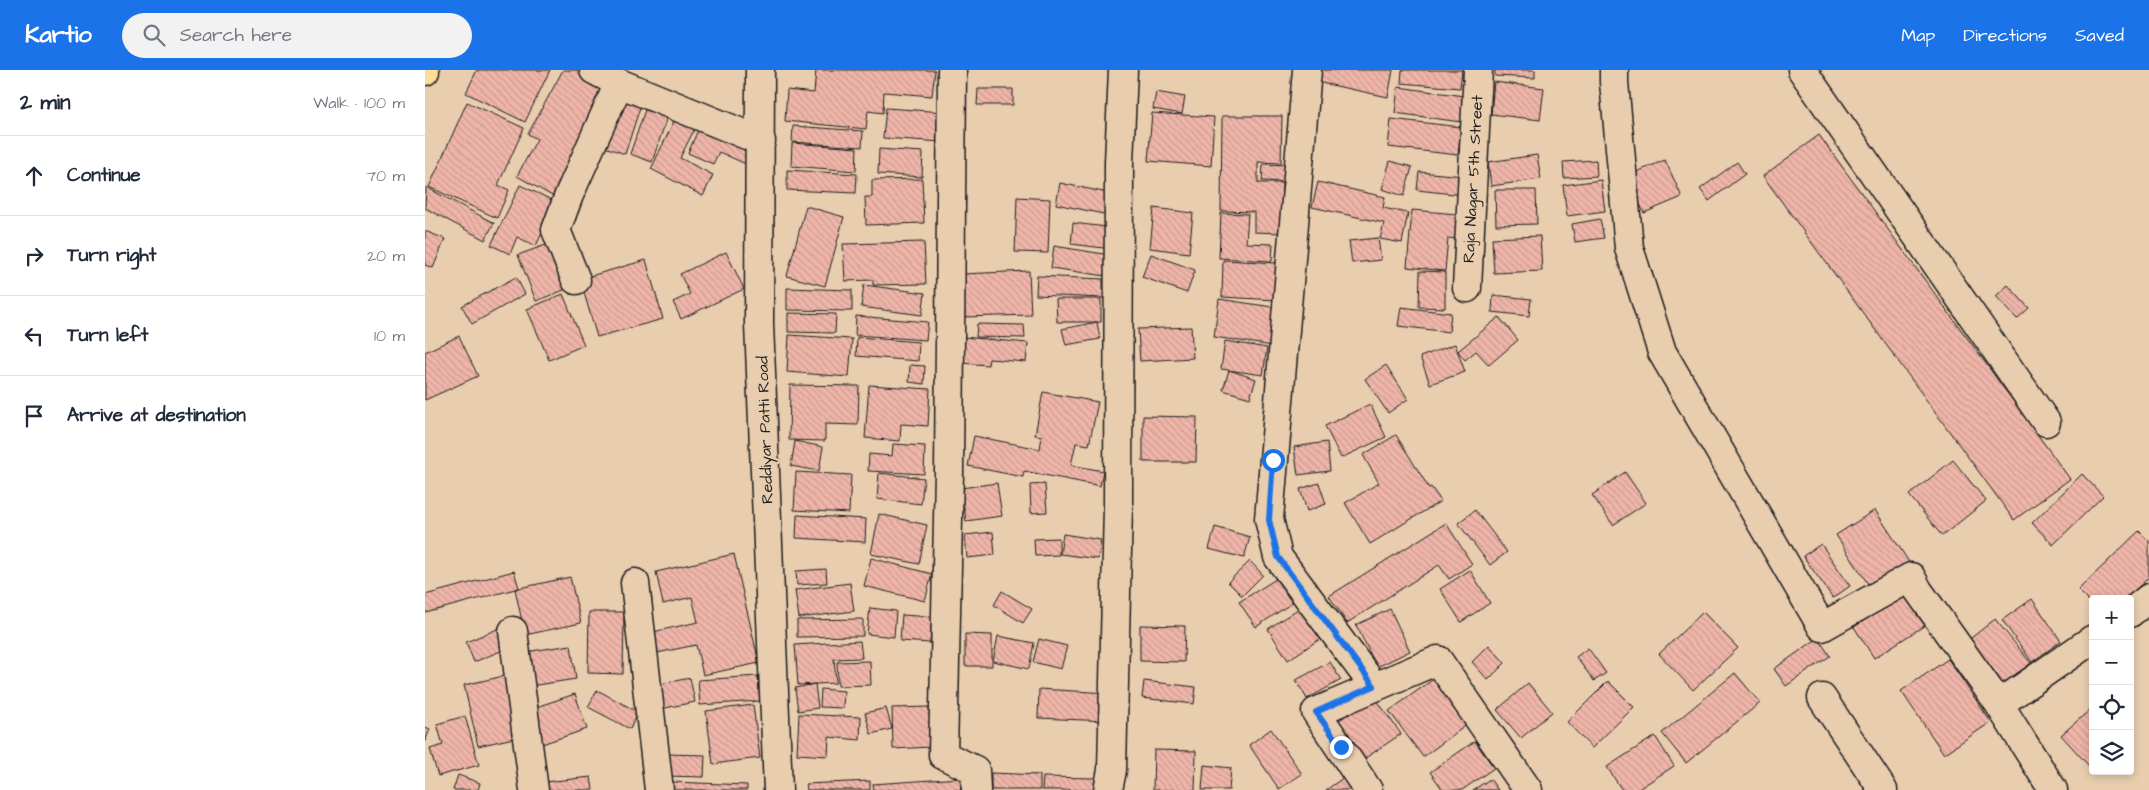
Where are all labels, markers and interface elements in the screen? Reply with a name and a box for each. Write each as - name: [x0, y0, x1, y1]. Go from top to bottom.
- search box: [122, 13, 472, 58]
- text: Kartio: [25, 18, 92, 52]
- icon: search: [140, 21, 168, 49]
- text: Search here: [180, 22, 292, 49]
- text: Map: [1901, 23, 1935, 48]
- text: Directions: [1963, 23, 2047, 48]
- text: Saved: [2075, 23, 2124, 48]
- text: 2 min: [20, 88, 70, 117]
- text: Walk · 100 m: [313, 92, 405, 114]
- street label: Raja Nagar 5th Street: [1458, 94, 1489, 264]
- icon: ahead: [20, 162, 48, 190]
- text: Continue: [67, 162, 141, 189]
- text: 70 m: [366, 165, 405, 187]
- icon: right: [20, 242, 48, 270]
- text: Turn right: [67, 242, 156, 269]
- text: 20 m: [367, 245, 405, 267]
- icon: left: [20, 322, 48, 350]
- text: Turn left: [67, 322, 148, 349]
- text: 10 m: [374, 325, 405, 347]
- street label: Reddiyar Patti Road: [751, 356, 780, 504]
- icon: arrive: [20, 402, 48, 430]
- text: Arrive at destination: [67, 402, 246, 429]
- route start: [1262, 449, 1285, 472]
- map controls: [2089, 595, 2134, 775]
- button: +: [2089, 595, 2134, 640]
- button: −: [2089, 640, 2134, 685]
- button: locate: [2089, 685, 2134, 730]
- button: layers: [2089, 730, 2134, 775]
- route end: [1330, 736, 1353, 759]

